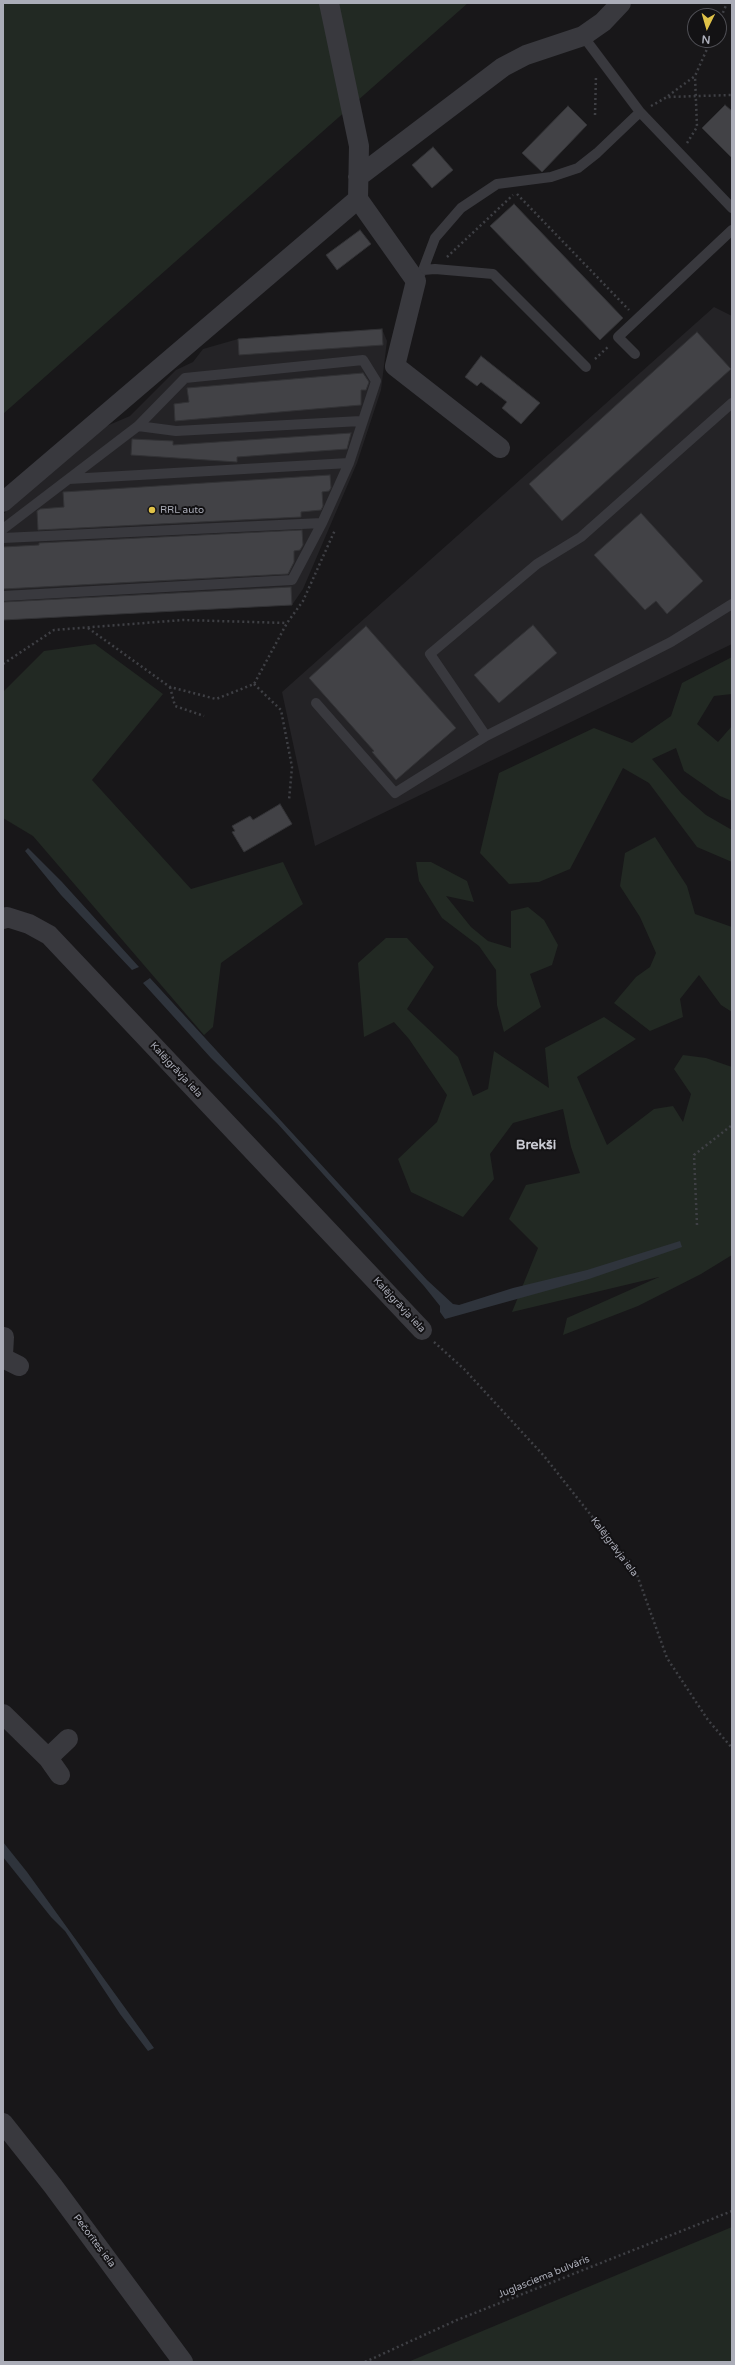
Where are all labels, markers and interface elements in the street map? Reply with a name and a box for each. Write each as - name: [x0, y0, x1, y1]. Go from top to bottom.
- north arrow: [687, 8, 727, 48]
- text: N: [701, 33, 711, 46]
- place label: RRL auto: [160, 504, 204, 516]
- marker: RRL auto: [147, 505, 157, 515]
- street label: Kalējgrāvja iela: [147, 1040, 205, 1100]
- district label: Brekši: [516, 1137, 556, 1153]
- street label: Kalējgrāvja iela: [370, 1275, 428, 1335]
- street label: Kalējgrāvja iela: [588, 1515, 640, 1579]
- street label: Pečorītes iela: [70, 2212, 118, 2270]
- street label: Juglasciema bulvāris: [496, 2253, 592, 2301]

